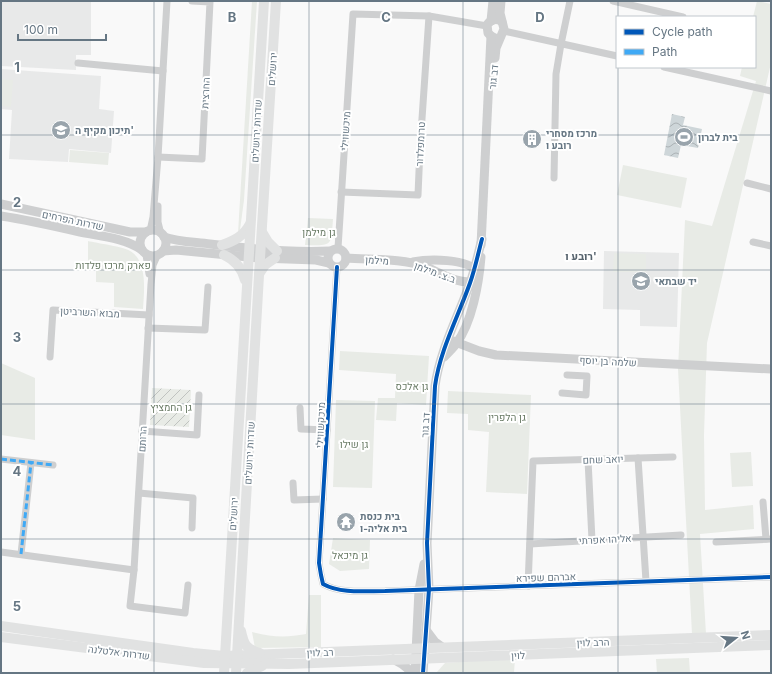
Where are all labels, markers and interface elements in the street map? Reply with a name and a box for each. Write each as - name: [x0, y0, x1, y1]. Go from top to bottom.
- text: B: [228, 9, 237, 25]
- text: C: [381, 9, 391, 25]
- text: D: [535, 9, 545, 25]
- scale bar: [18, 16, 106, 42]
- legend: [616, 16, 756, 68]
- text: 100 m: [24, 22, 58, 37]
- text: Cycle path: [652, 24, 713, 39]
- text: Path: [652, 44, 677, 59]
- street label: ירושלים: [265, 52, 279, 86]
- text: 1: [14, 59, 20, 75]
- street label: דב גור: [486, 64, 500, 90]
- street label: החרצית: [198, 77, 212, 109]
- street label: שדרות ירושלים: [248, 99, 264, 163]
- street label: מיכשווילי: [338, 111, 352, 151]
- school or university icon: תיכון מקיף ה': [50, 119, 72, 141]
- street label: טרומפלדור: [413, 121, 427, 167]
- place label: תיכון מקיף ה': [75, 124, 134, 136]
- sports icon: בית לברון: [673, 126, 695, 148]
- place label: מרכז מסחרי רובע ו: [546, 127, 597, 151]
- building icon: מרכז מסחרי רובע ו: [521, 128, 543, 150]
- place label: בית לברון: [698, 131, 738, 143]
- text: 2: [13, 194, 21, 210]
- street label: שדרות הפרחים: [41, 208, 105, 232]
- park label: גן מילמן: [302, 226, 336, 238]
- district label: רובע ו': [565, 249, 597, 263]
- street label: מילמן: [365, 253, 389, 267]
- park label: פארק מרכז פלדות: [75, 259, 151, 271]
- street label: ב.צ. מילמן: [413, 259, 458, 285]
- school or university icon: יד שבתאי: [630, 270, 652, 292]
- place label: יד שבתאי: [655, 275, 697, 287]
- street label: מבוא השרביטן: [60, 304, 120, 320]
- text: 3: [13, 329, 21, 345]
- street label: שלמה בן יוסף: [579, 354, 637, 368]
- park label: גן אלכס: [396, 380, 429, 392]
- park label: גן החמציץ: [150, 401, 192, 413]
- street label: מיכקשווילי: [313, 402, 327, 448]
- park label: גן הלפרין: [488, 411, 526, 423]
- street label: דב גור: [418, 412, 432, 438]
- street label: שדרות ירושלים: [241, 421, 257, 485]
- street label: הרותם: [135, 425, 149, 452]
- park label: גן שילו: [340, 438, 368, 450]
- street label: יואב שחם: [582, 452, 624, 466]
- text: 4: [13, 463, 22, 479]
- street label: ירושלים: [226, 497, 240, 531]
- place label: בית כנסת בית אליה-ו: [360, 510, 408, 534]
- temple icon: בית כנסת בית אליה-ו: [335, 511, 357, 533]
- street label: אליהו אפרתי: [578, 532, 632, 546]
- park label: גן מיכאל: [332, 549, 368, 561]
- street label: אברהם שפירא: [516, 570, 576, 584]
- text: 5: [13, 598, 21, 614]
- north arrow: [716, 618, 756, 658]
- text: N: [738, 629, 753, 641]
- street label: הרב לוין: [576, 635, 610, 649]
- street label: שדרות אלטלנה: [87, 642, 151, 662]
- street label: רב לוין: [306, 646, 334, 658]
- street label: לוין: [511, 649, 525, 661]

